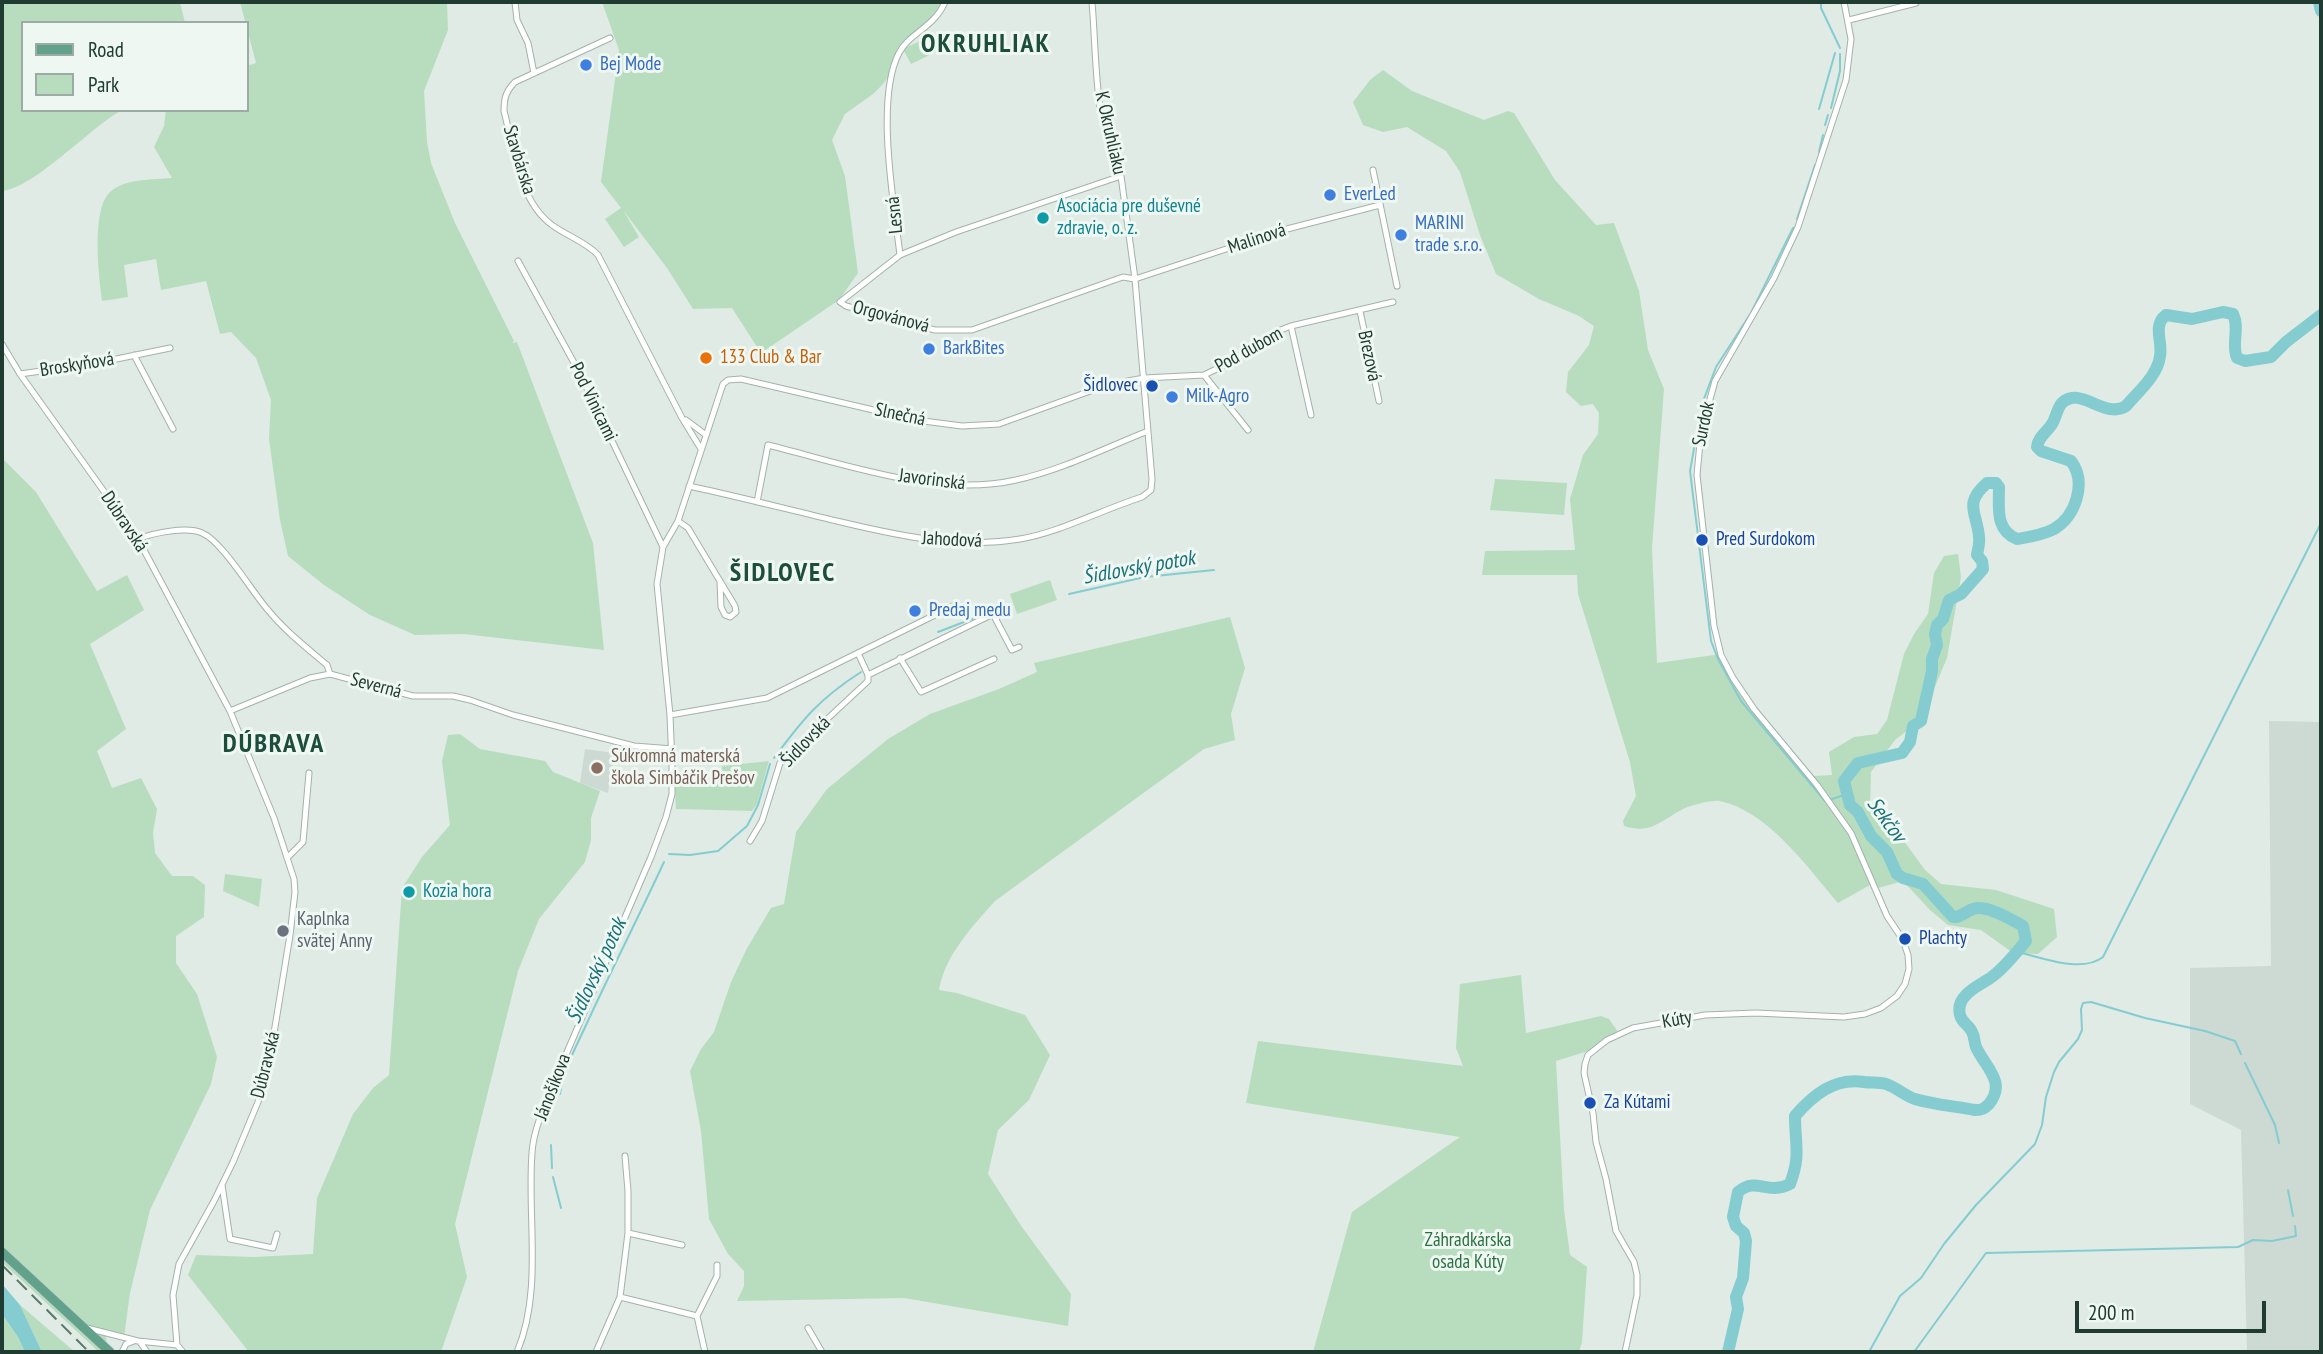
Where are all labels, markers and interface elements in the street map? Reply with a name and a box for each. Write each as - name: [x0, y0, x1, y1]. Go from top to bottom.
- legend: [21, 21, 248, 112]
- district label: OKRUHLIAK: [922, 29, 1050, 61]
- text: Road: [88, 36, 124, 63]
- place label: Bej Mode: [600, 54, 661, 76]
- marker: Bej Mode: [578, 57, 594, 73]
- text: Park: [88, 71, 119, 98]
- street label: K Okruhliaku: [1089, 89, 1131, 177]
- street label: Stavbárska: [498, 123, 540, 197]
- place label: EverLed: [1344, 184, 1396, 206]
- marker: EverLed: [1322, 187, 1338, 203]
- street label: Lesná: [882, 195, 908, 235]
- place label: Asociácia pre duševné zdravie, o. z.: [1057, 196, 1201, 240]
- marker: Asociácia pre duševné zdravie, o. z.: [1035, 210, 1051, 226]
- place label: MARINI trade s.r.o.: [1415, 213, 1482, 257]
- street label: Malinová: [1225, 219, 1289, 259]
- marker: MARINI trade s.r.o.: [1393, 227, 1409, 243]
- street label: Orgovánová: [850, 296, 932, 338]
- street label: Pod dubom: [1211, 322, 1287, 378]
- street label: Brezová: [1353, 328, 1385, 384]
- place label: BarkBites: [943, 338, 1005, 360]
- marker: BarkBites: [921, 341, 937, 357]
- place label: 133 Club & Bar: [720, 347, 822, 369]
- street label: Broskyňová: [38, 348, 116, 382]
- marker: 133 Club & Bar: [698, 350, 714, 366]
- street label: Pod Vinicami: [564, 359, 622, 445]
- place label: Šidlovec: [1083, 375, 1138, 397]
- marker: Šidlovec: [1144, 378, 1160, 394]
- place label: Milk-Agro: [1186, 386, 1249, 408]
- marker: Milk-Agro: [1164, 389, 1180, 405]
- street label: Slnečná: [873, 399, 927, 431]
- street label: Surdok: [1688, 399, 1720, 449]
- street label: Javorinská: [897, 465, 967, 495]
- street label: Dúbravská: [96, 487, 152, 557]
- street label: Jahodová: [921, 527, 983, 553]
- place label: Pred Surdokom: [1716, 529, 1815, 551]
- marker: Pred Surdokom: [1694, 532, 1710, 548]
- water label: Šidlovský potok: [1081, 546, 1197, 590]
- district label: ŠIDLOVEC: [731, 558, 835, 590]
- place label: Predaj medu: [929, 600, 1011, 622]
- marker: Predaj medu: [907, 603, 923, 619]
- street label: Severná: [348, 668, 404, 704]
- street label: Šidlovská: [776, 712, 836, 772]
- district label: DÚBRAVA: [224, 729, 324, 761]
- place label: Súkromná materská škola Simbáčik Prešov: [611, 746, 755, 790]
- marker: Súkromná materská škola Simbáčik Prešov: [589, 760, 605, 776]
- water label: Sekčov: [1861, 792, 1911, 848]
- place label: Kozia hora: [423, 881, 492, 903]
- marker: Kozia hora: [401, 884, 417, 900]
- place label: Kaplnka svätej Anny: [297, 909, 372, 953]
- water label: Šidlovský potok: [562, 914, 632, 1028]
- marker: Kaplnka svätej Anny: [275, 923, 291, 939]
- place label: Plachty: [1919, 928, 1967, 950]
- marker: Plachty: [1897, 931, 1913, 947]
- street label: Kúty: [1660, 1006, 1694, 1034]
- street label: Dúbravská: [247, 1029, 285, 1101]
- street label: Jánošíkova: [530, 1050, 576, 1124]
- place label: Za Kútami: [1604, 1092, 1671, 1114]
- marker: Za Kútami: [1582, 1095, 1598, 1111]
- park label: Záhradkárska osada Kúty: [1425, 1230, 1511, 1274]
- scale bar: [2078, 1288, 2269, 1332]
- text: 200 m: [2088, 1299, 2134, 1326]

